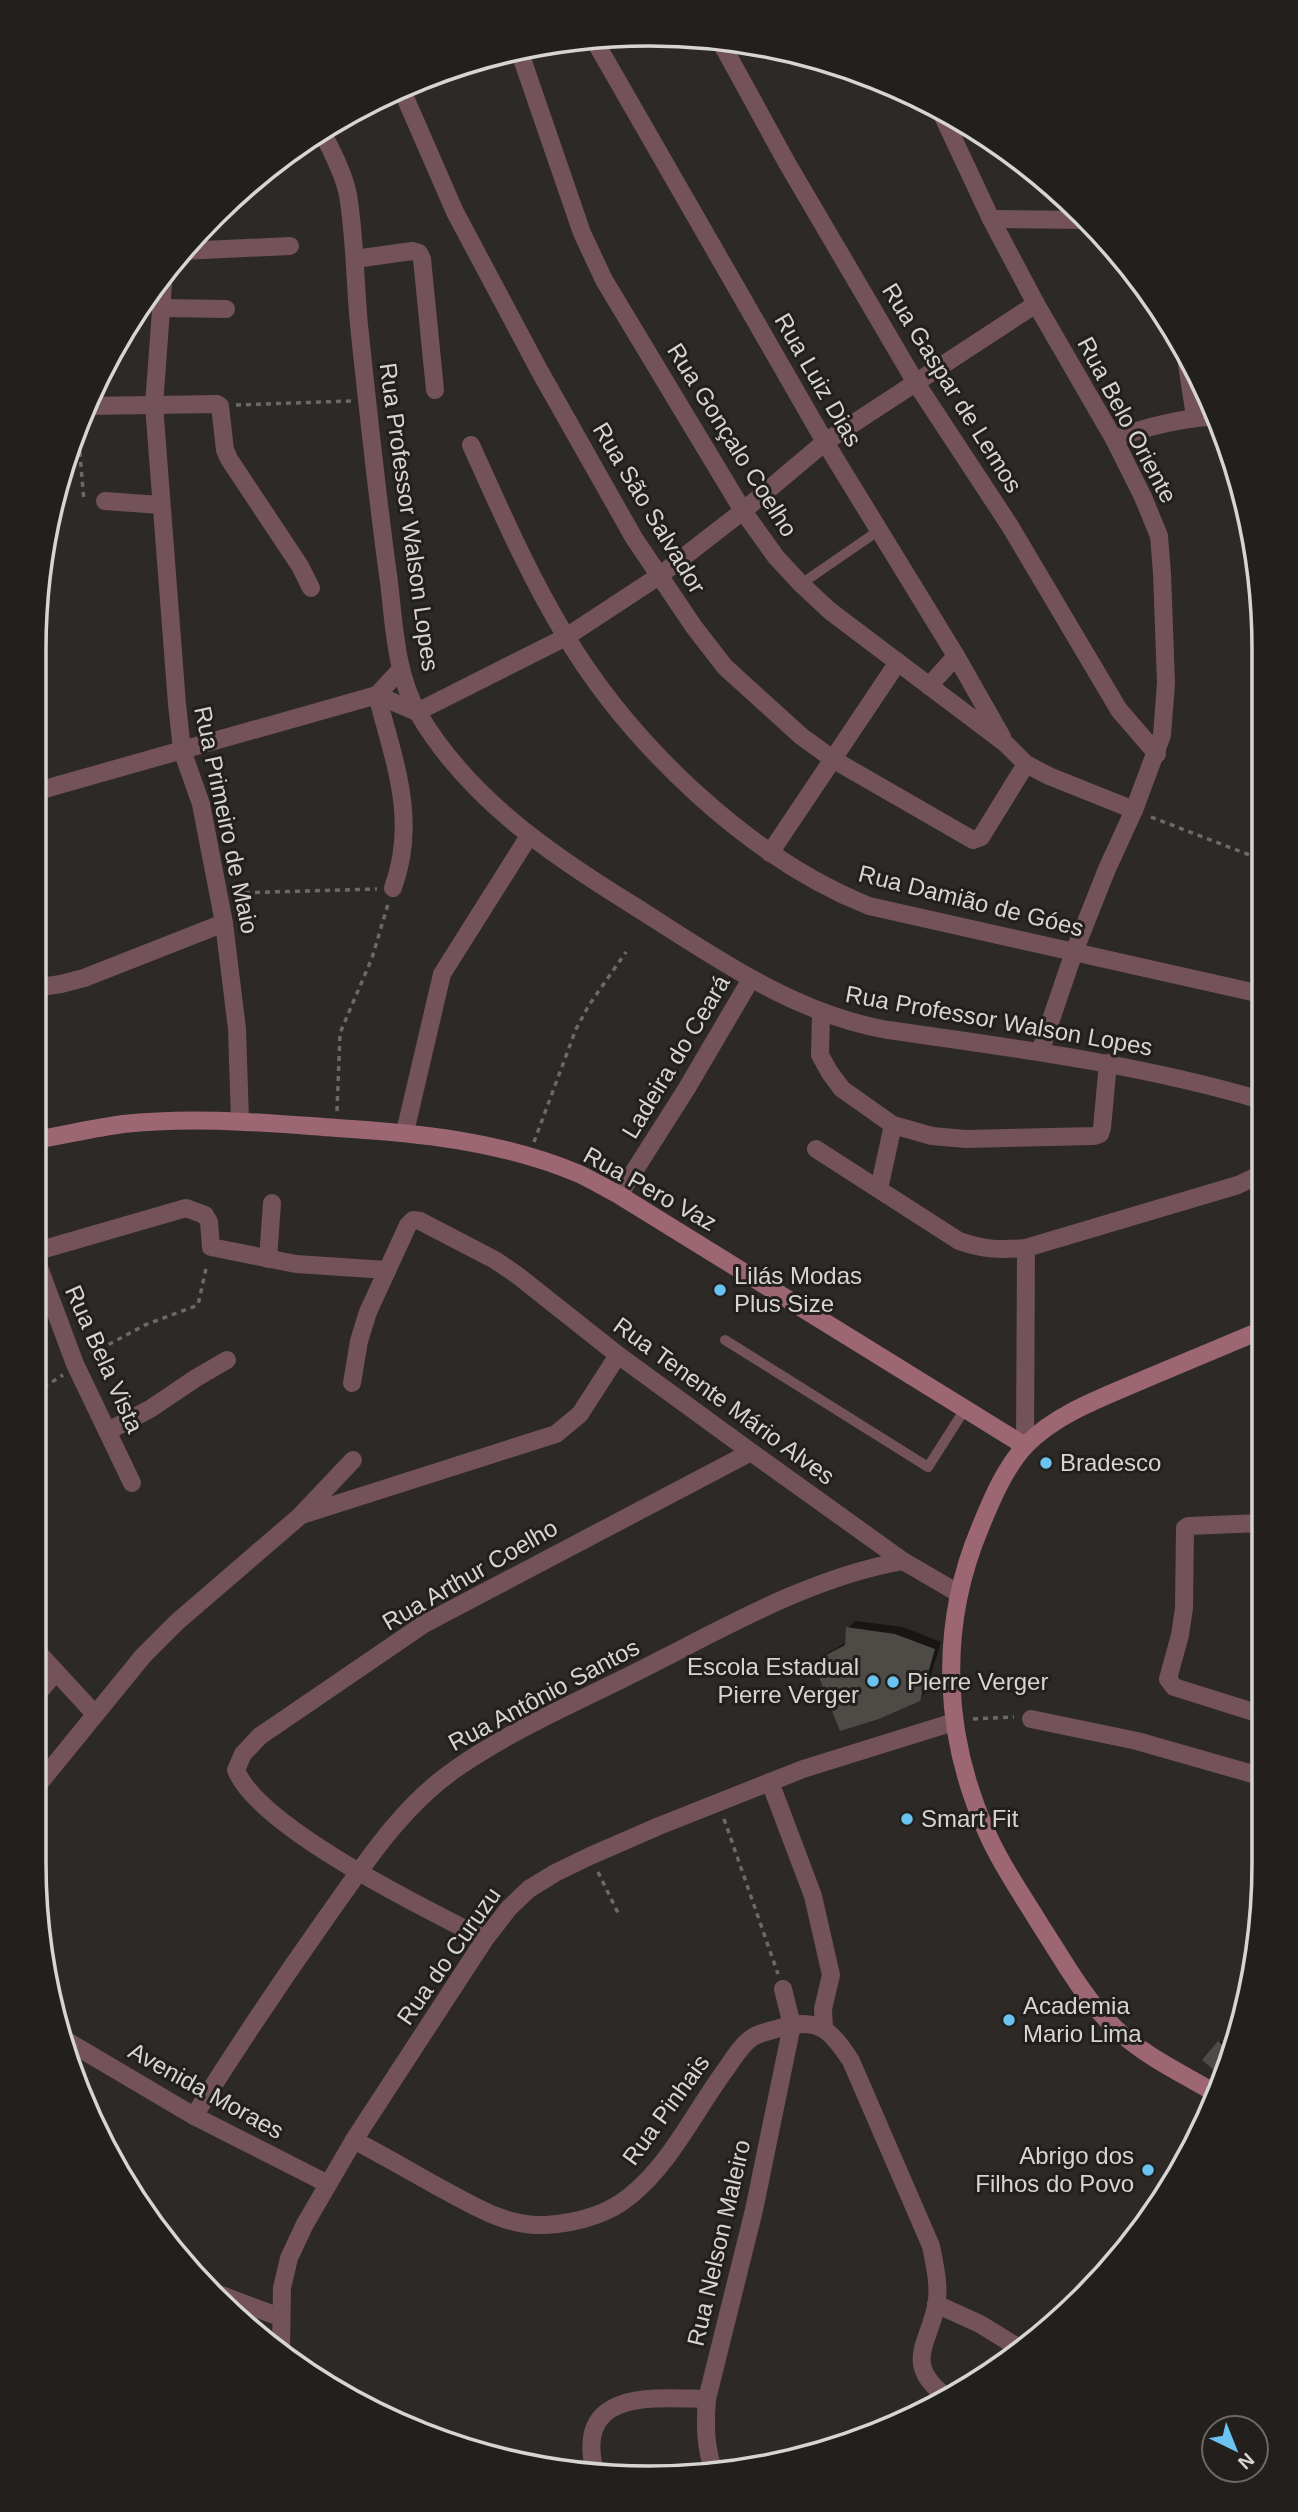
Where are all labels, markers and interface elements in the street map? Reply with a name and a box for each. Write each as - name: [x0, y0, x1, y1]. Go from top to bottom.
- street label: Rua Gaspar de Lemos: [877, 278, 1028, 497]
- street label: Rua Luiz Dias: [769, 308, 867, 451]
- street label: Rua Belo Oriente: [1072, 332, 1183, 507]
- street label: Rua Gonçalo Coelho: [662, 338, 803, 541]
- street label: Rua Professor Walson Lopes: [374, 361, 445, 673]
- street label: Rua São Salvador: [588, 417, 711, 598]
- street label: Rua Primeiro de Maio: [189, 704, 264, 936]
- street label: Rua Damião de Góes: [856, 859, 1086, 942]
- street label: Ladeira do Ceará: [616, 970, 735, 1143]
- street label: Rua Professor Walson Lopes: [843, 980, 1155, 1061]
- street label: Rua Pero Vaz: [579, 1141, 721, 1236]
- place label: Lilás Modas Plus Size: [734, 1262, 862, 1317]
- street label: Rua Bela Vista: [60, 1281, 149, 1437]
- marker: Lilás Modas Plus Size: [712, 1282, 728, 1298]
- street label: Rua Tenente Mário Alves: [609, 1311, 840, 1490]
- place label: Bradesco: [1060, 1449, 1161, 1476]
- marker: Bradesco: [1038, 1455, 1054, 1471]
- street label: Rua Arthur Coelho: [378, 1514, 562, 1636]
- street label: Rua Antônio Santos: [444, 1633, 644, 1756]
- place label: Escola Estadual Pierre Verger: [687, 1653, 859, 1708]
- place label: Pierre Verger: [907, 1668, 1048, 1695]
- marker: Escola Estadual Pierre Verger: [865, 1673, 881, 1689]
- marker: Pierre Verger: [885, 1674, 901, 1690]
- place label: Smart Fit: [921, 1805, 1019, 1832]
- marker: Smart Fit: [899, 1811, 915, 1827]
- street label: Rua do Curuzu: [391, 1882, 506, 2030]
- place label: Academia Mario Lima: [1023, 1992, 1142, 2047]
- marker: Academia Mario Lima: [1001, 2012, 1017, 2028]
- street label: Avenida Moraes: [124, 2037, 288, 2144]
- street label: Rua Pinhais: [617, 2049, 715, 2170]
- street label: Rua Nelson Maleiro: [682, 2137, 755, 2349]
- place label: Abrigo dos Filhos do Povo: [975, 2142, 1134, 2197]
- marker: Abrigo dos Filhos do Povo: [1140, 2162, 1156, 2178]
- north arrow: [1200, 2414, 1270, 2484]
- text: N: [1234, 2449, 1258, 2473]

